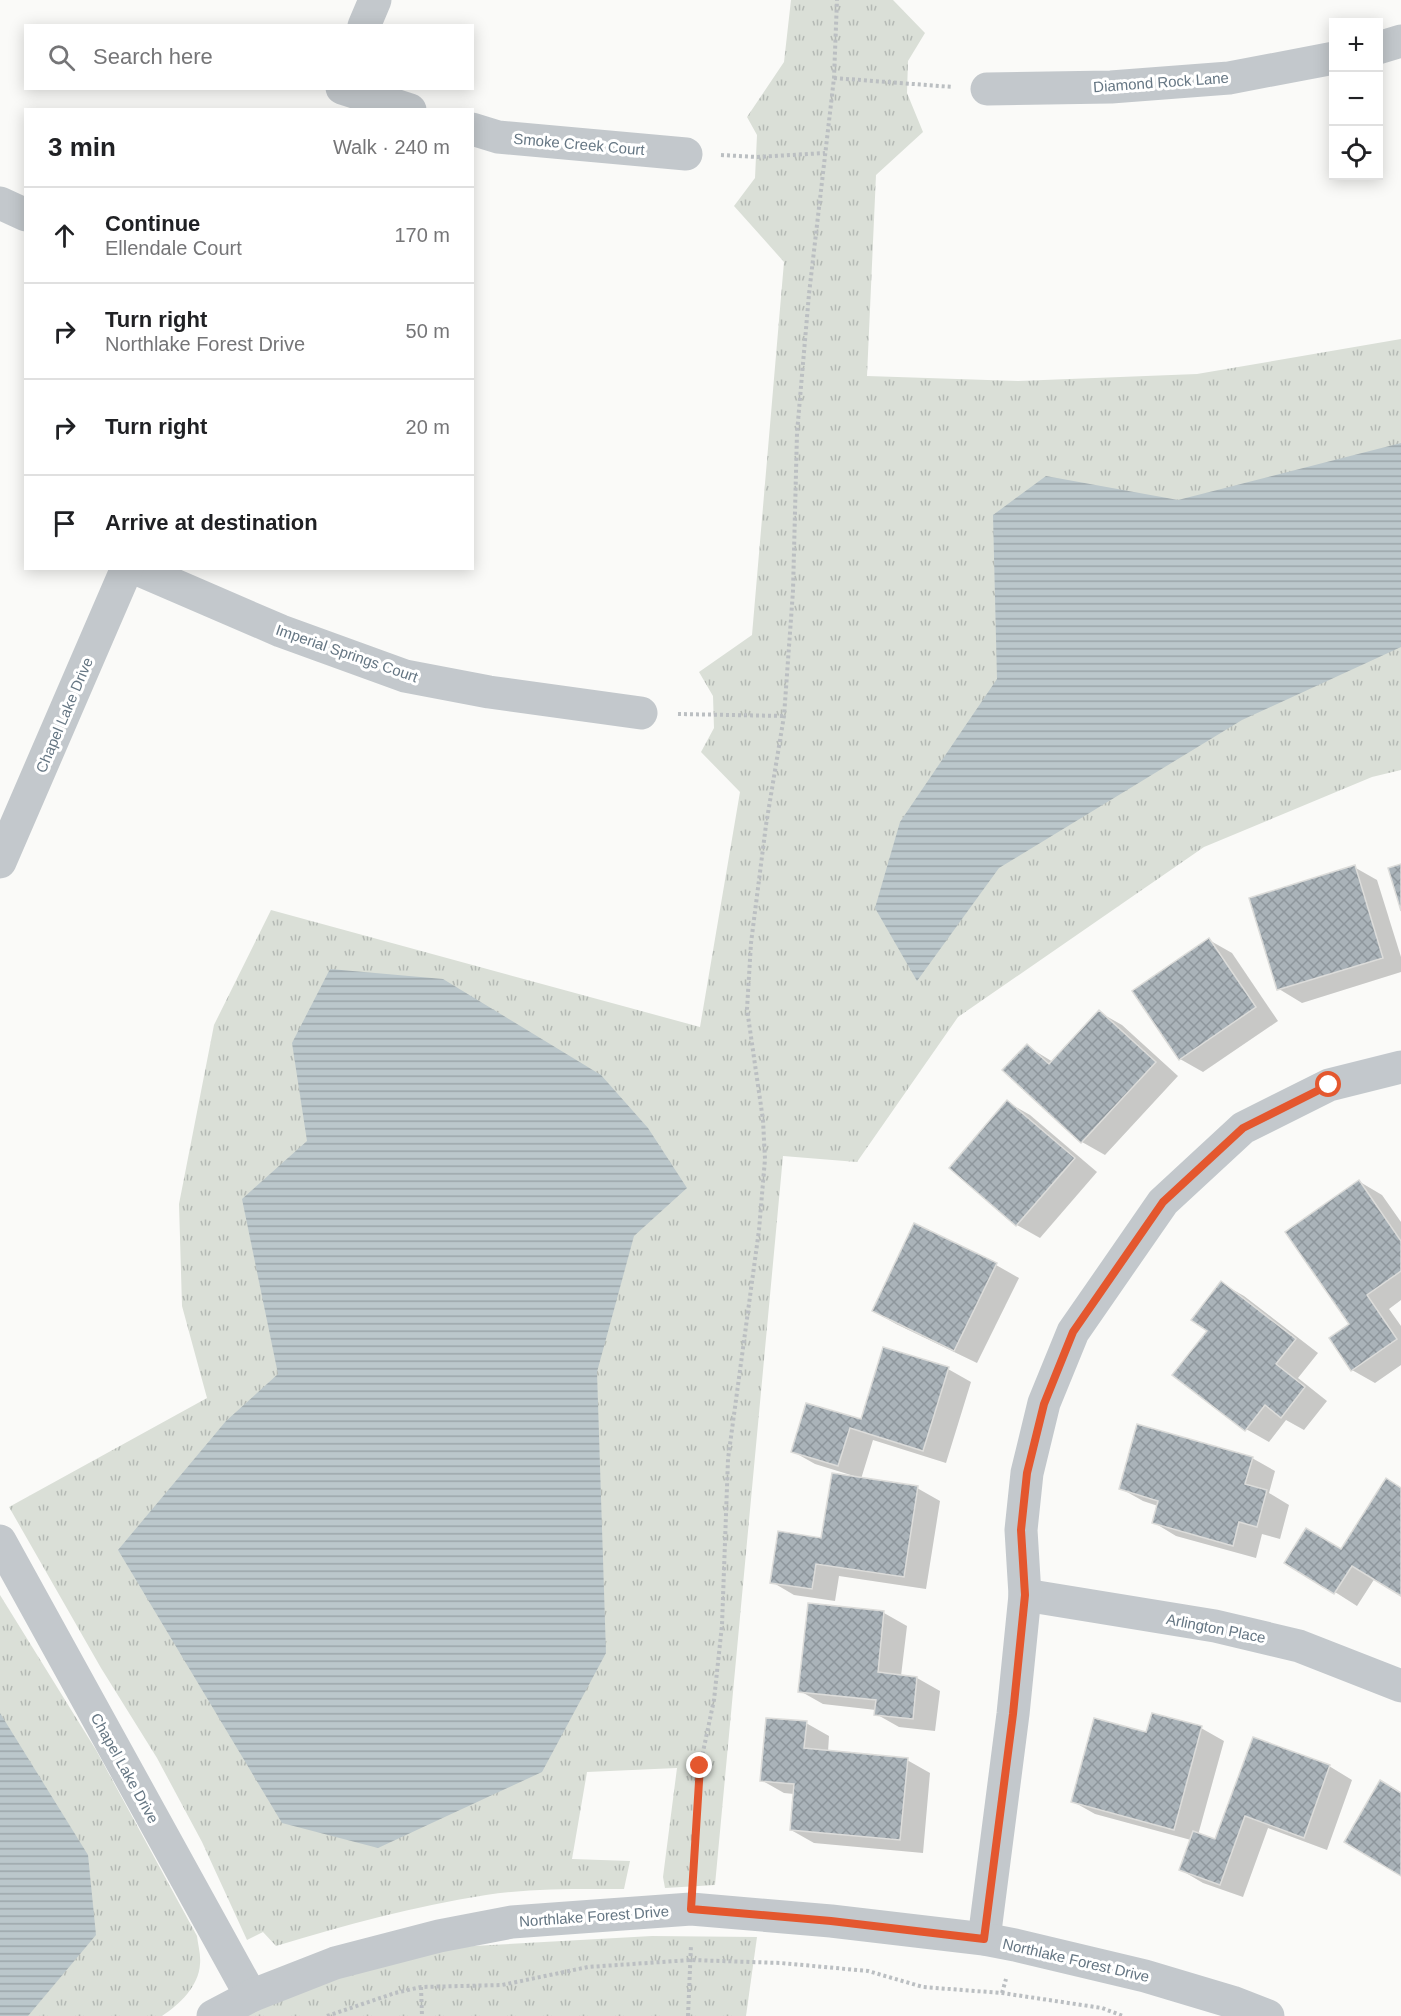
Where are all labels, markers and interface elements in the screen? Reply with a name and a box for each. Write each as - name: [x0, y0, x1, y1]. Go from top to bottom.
- map controls: [1329, 18, 1383, 180]
- button: +: [1329, 18, 1383, 72]
- search box: [24, 24, 474, 90]
- icon: search: [45, 41, 78, 74]
- text: Search here: [93, 44, 213, 69]
- street label: Diamond Rock Lane: [1093, 69, 1229, 95]
- button: −: [1329, 72, 1383, 126]
- button: locate: [1329, 126, 1383, 180]
- street label: Smoke Creek Court: [513, 130, 646, 158]
- text: 3 min: [48, 132, 116, 162]
- text: Walk · 240 m: [333, 136, 450, 158]
- text: Continue: [105, 211, 200, 236]
- icon: ahead: [48, 219, 81, 252]
- text: 170 m: [394, 224, 450, 246]
- text: Ellendale Court: [105, 237, 242, 259]
- text: Turn right: [105, 307, 207, 332]
- icon: right: [48, 315, 81, 348]
- text: 50 m: [406, 320, 450, 342]
- text: Northlake Forest Drive: [105, 333, 305, 355]
- icon: right: [48, 411, 81, 444]
- text: Turn right: [105, 414, 207, 439]
- text: 20 m: [406, 416, 450, 438]
- icon: arrive: [48, 507, 81, 540]
- text: Arrive at destination: [105, 510, 318, 535]
- street label: Imperial Springs Court: [274, 621, 421, 686]
- street label: Chapel Lake Drive: [32, 655, 96, 775]
- route start: [1315, 1071, 1341, 1097]
- street label: Arlington Place: [1165, 1610, 1267, 1646]
- street label: Chapel Lake Drive: [88, 1710, 162, 1826]
- route end: [686, 1752, 712, 1778]
- street label: Northlake Forest Drive: [519, 1902, 669, 1930]
- street label: Northlake Forest Drive: [1001, 1935, 1151, 1985]

